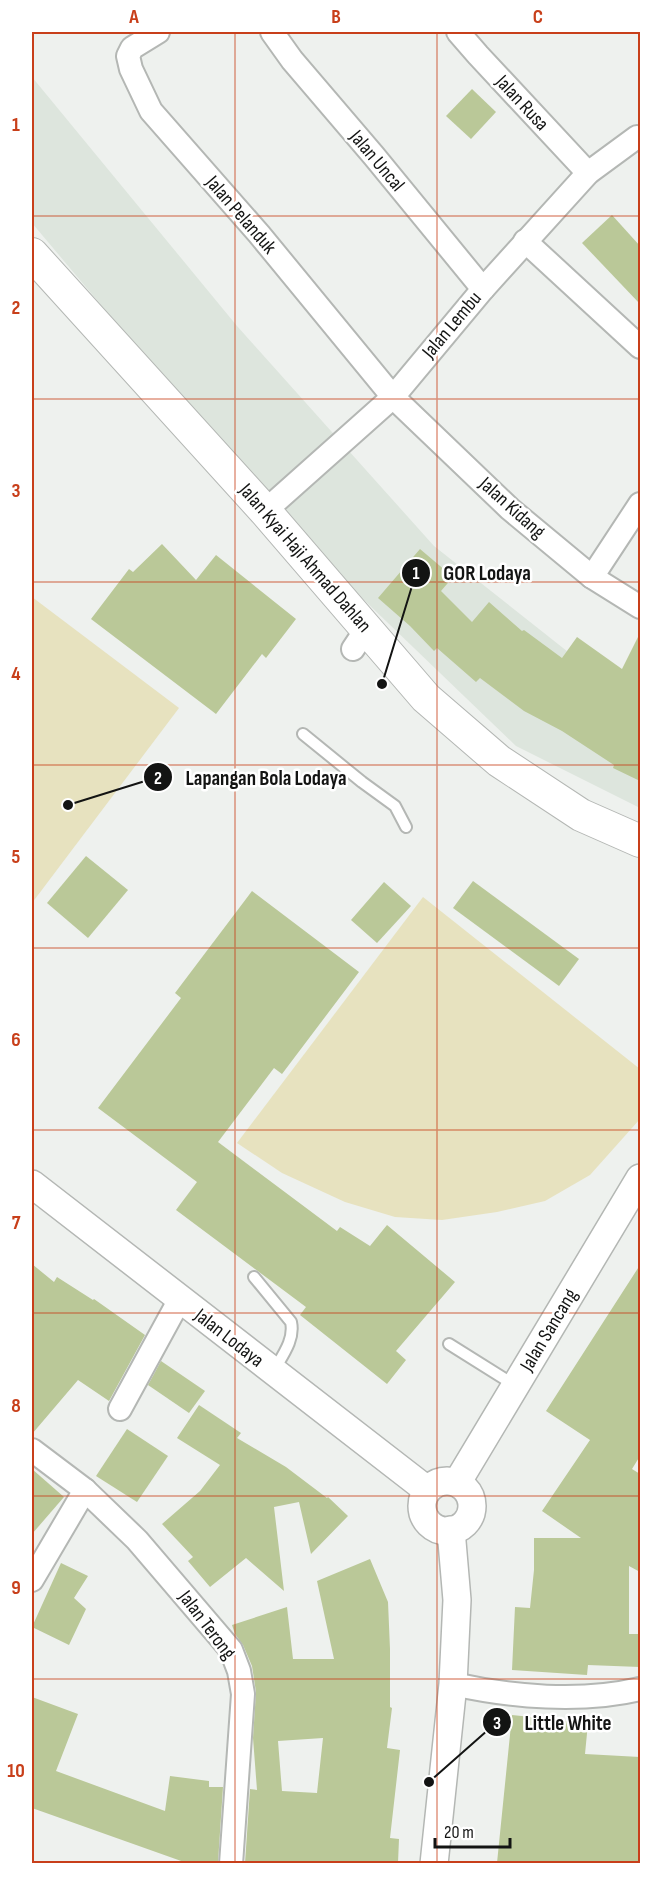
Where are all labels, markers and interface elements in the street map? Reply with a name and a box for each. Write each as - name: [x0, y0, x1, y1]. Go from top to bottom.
- text: A: [128, 5, 139, 29]
- text: B: [331, 5, 341, 29]
- text: C: [533, 5, 543, 29]
- street label: Jalan Rusa: [490, 69, 554, 136]
- text: 1: [12, 113, 20, 137]
- street label: Jalan Uncal: [344, 125, 410, 197]
- street label: Jalan Pelanduk: [200, 170, 282, 259]
- street label: Jalan Lembu: [417, 287, 487, 364]
- text: 2: [12, 296, 20, 320]
- street label: Jalan Kidang: [473, 472, 550, 544]
- street label: Jalan Kyai Haji Ahmad Dahlan: [233, 478, 376, 637]
- text: 3: [12, 479, 21, 503]
- callout: GOR Lodaya: [401, 553, 543, 592]
- text: GOR Lodaya: [443, 561, 531, 586]
- text: 1: [412, 563, 420, 584]
- text: 4: [11, 662, 21, 686]
- callout: Lapangan Bola Lodaya: [143, 758, 358, 797]
- text: Lapangan Bola Lodaya: [185, 766, 347, 791]
- text: 2: [154, 768, 162, 789]
- text: 5: [12, 845, 21, 869]
- text: 6: [11, 1028, 21, 1052]
- text: 7: [12, 1211, 21, 1235]
- street label: Jalan Sancang: [515, 1284, 583, 1376]
- street label: Jalan Lodaya: [189, 1303, 268, 1373]
- text: 8: [11, 1394, 21, 1418]
- text: 9: [11, 1576, 21, 1600]
- street label: Jalan Terong: [173, 1585, 241, 1664]
- callout: Little White: [482, 1703, 623, 1742]
- text: Little White: [525, 1711, 612, 1736]
- text: 3: [493, 1713, 501, 1734]
- text: 10: [7, 1759, 25, 1783]
- scale bar: [435, 1811, 510, 1849]
- text: 20 m: [444, 1822, 474, 1843]

